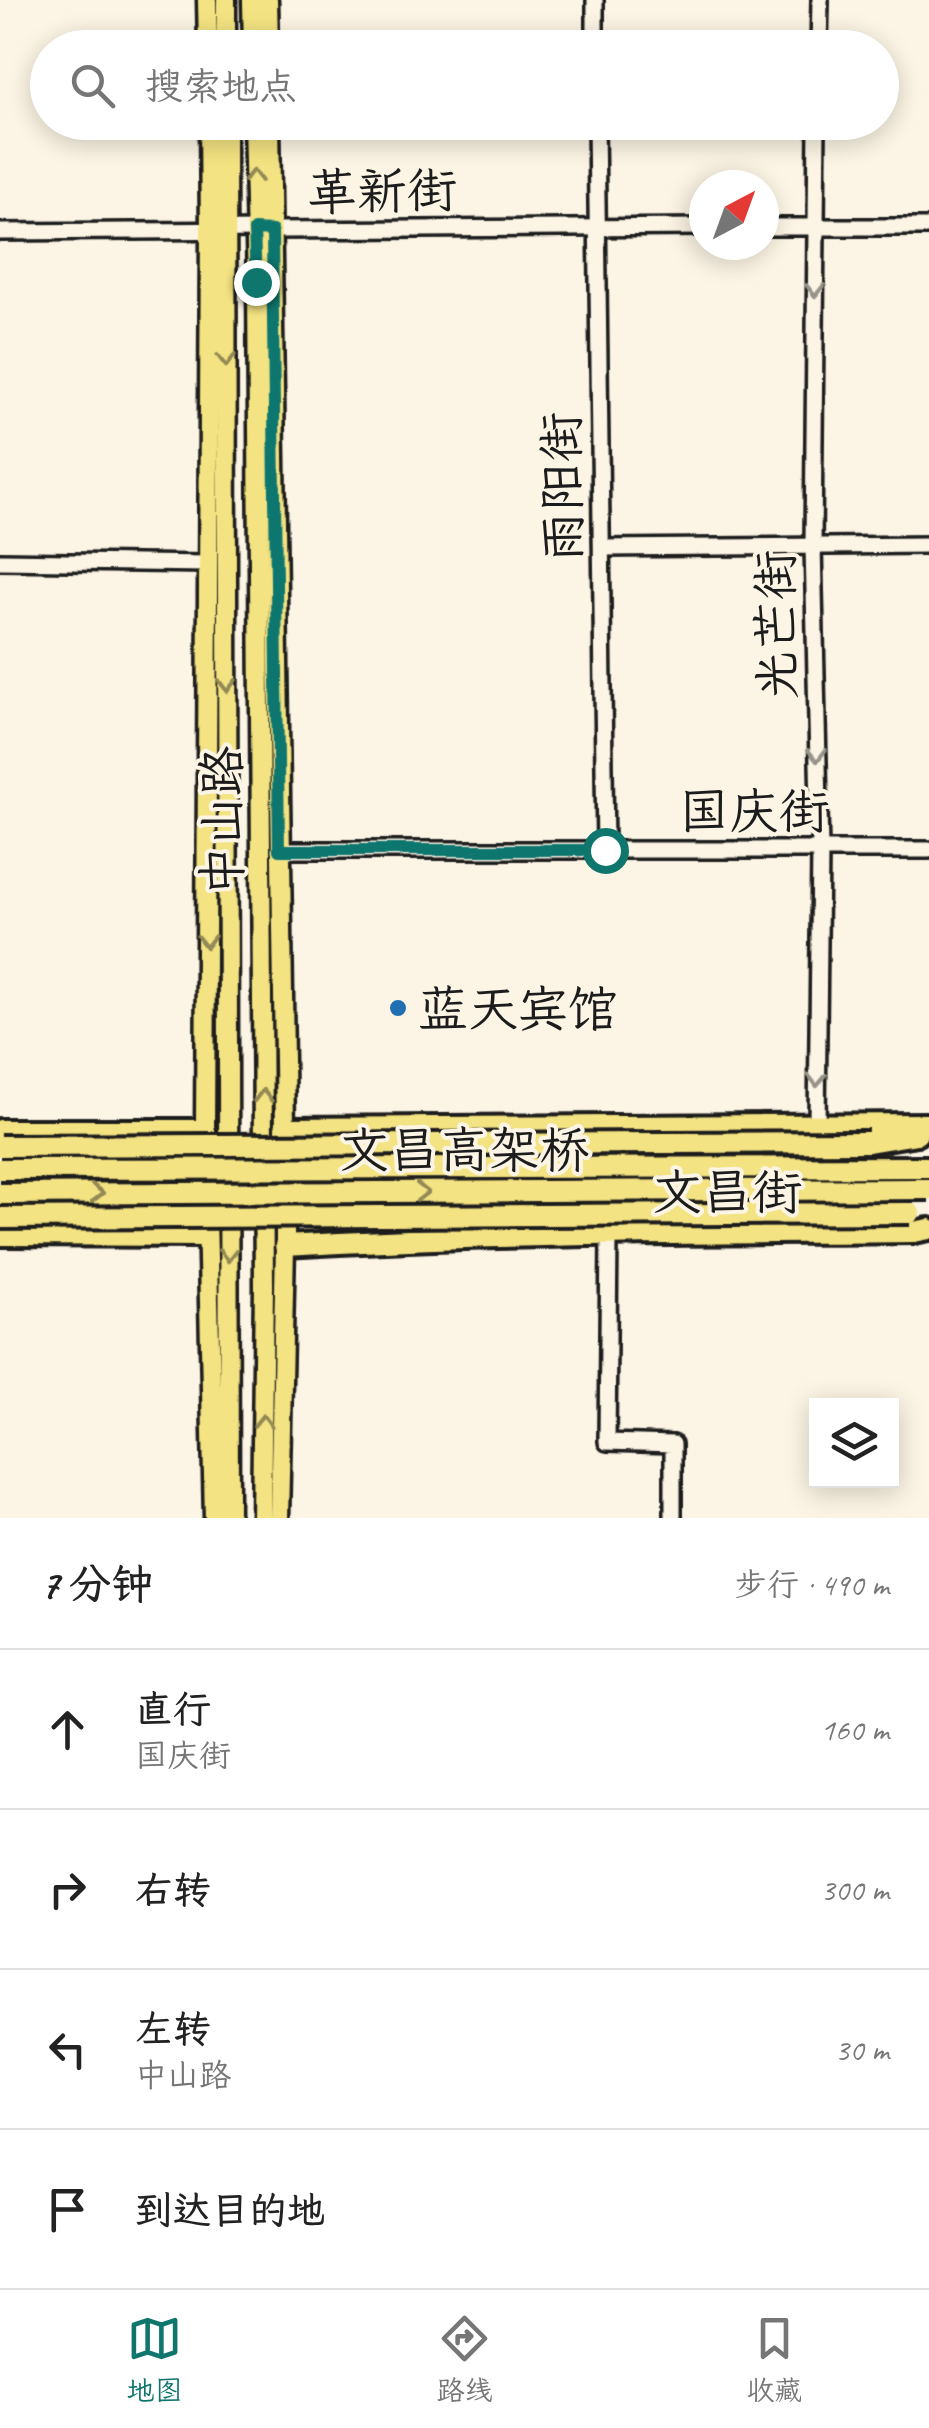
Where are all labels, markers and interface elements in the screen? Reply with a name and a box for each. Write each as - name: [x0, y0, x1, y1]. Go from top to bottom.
- search box: [30, 30, 899, 140]
- icon: search: [65, 58, 120, 113]
- text: 搜索地点: [145, 63, 297, 110]
- street label: 革新街: [306, 159, 458, 224]
- one-way arrow: [243, 167, 264, 183]
- north arrow: [689, 170, 779, 260]
- route end: [234, 260, 280, 306]
- one-way arrow: [804, 282, 825, 298]
- one-way arrow: [215, 352, 237, 368]
- street label: 雨阳街: [530, 411, 595, 563]
- street label: 光芒街: [744, 549, 809, 701]
- one-way arrow: [216, 678, 238, 693]
- street label: 中山路: [191, 746, 254, 896]
- one-way arrow: [807, 747, 828, 763]
- street label: 国庆街: [679, 780, 829, 843]
- route start: [583, 828, 629, 874]
- one-way arrow: [195, 934, 217, 950]
- place label: 蓝天宾馆: [418, 978, 618, 1041]
- marker: 蓝天宾馆: [387, 997, 409, 1019]
- one-way arrow: [806, 1072, 828, 1088]
- one-way arrow: [252, 1087, 273, 1103]
- street label: 文昌高架桥: [339, 1119, 589, 1182]
- street label: 文昌街: [652, 1161, 802, 1224]
- one-way arrow: [416, 1181, 431, 1203]
- one-way arrow: [90, 1183, 106, 1204]
- one-way arrow: [217, 1248, 239, 1263]
- map controls: [809, 1398, 899, 1488]
- button: layers: [809, 1398, 899, 1488]
- one-way arrow: [252, 1412, 273, 1428]
- text: 7 分钟: [40, 1558, 153, 1611]
- text: 步行 · 490 m: [735, 1564, 889, 1605]
- text: 直行: [135, 1686, 211, 1733]
- icon: ahead: [40, 1702, 95, 1757]
- text: 160 m: [820, 1709, 889, 1750]
- text: 国庆街: [135, 1735, 231, 1776]
- icon: right: [40, 1862, 95, 1917]
- text: 右转: [135, 1867, 211, 1914]
- text: 300 m: [820, 1869, 889, 1910]
- text: 左转: [135, 2006, 211, 2053]
- icon: left: [40, 2022, 95, 2077]
- text: 30 m: [835, 2029, 889, 2070]
- text: 中山路: [135, 2055, 231, 2096]
- icon: arrive: [40, 2182, 95, 2237]
- text: 到达目的地: [135, 2187, 325, 2234]
- tab: 地图: [127, 2311, 183, 2408]
- tab: 路线: [436, 2311, 492, 2408]
- tab: 收藏: [746, 2311, 802, 2408]

